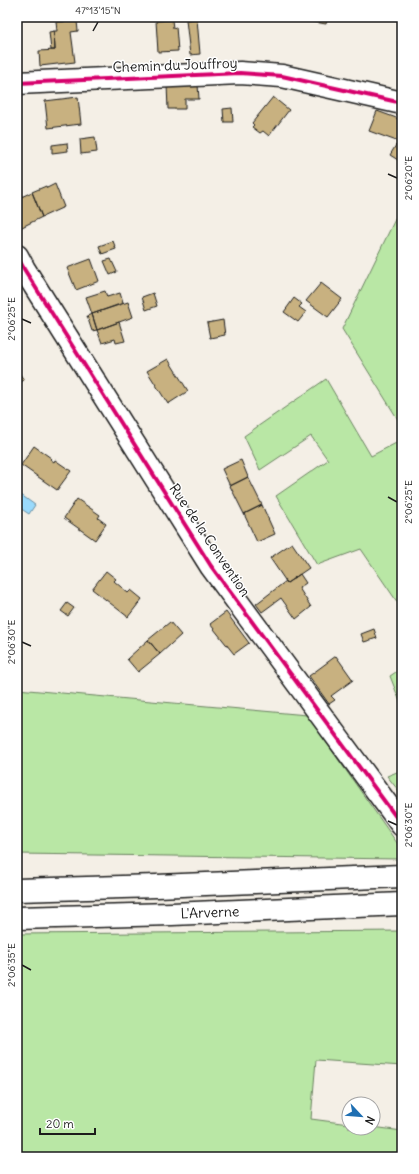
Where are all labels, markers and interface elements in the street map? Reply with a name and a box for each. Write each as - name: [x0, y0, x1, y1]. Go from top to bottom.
- text: 47°13'15"N: [75, 4, 121, 17]
- street label: Chemin du Jouffroy: [112, 54, 238, 76]
- text: 2°06'20"E: [402, 156, 415, 200]
- text: 2°06'25"E: [5, 297, 18, 341]
- street label: Rue de la Convention: [166, 480, 254, 600]
- text: 2°06'25"E: [402, 480, 415, 524]
- text: 2°06'30"E: [5, 620, 18, 664]
- text: 2°06'30"E: [402, 803, 415, 847]
- street label: L'Arverne: [180, 902, 240, 923]
- text: 2°06'35"E: [5, 943, 18, 987]
- north arrow: [341, 1096, 381, 1136]
- scale bar: [40, 1110, 95, 1136]
- text: N: [362, 1114, 378, 1127]
- text: 20 m: [46, 1116, 74, 1131]

